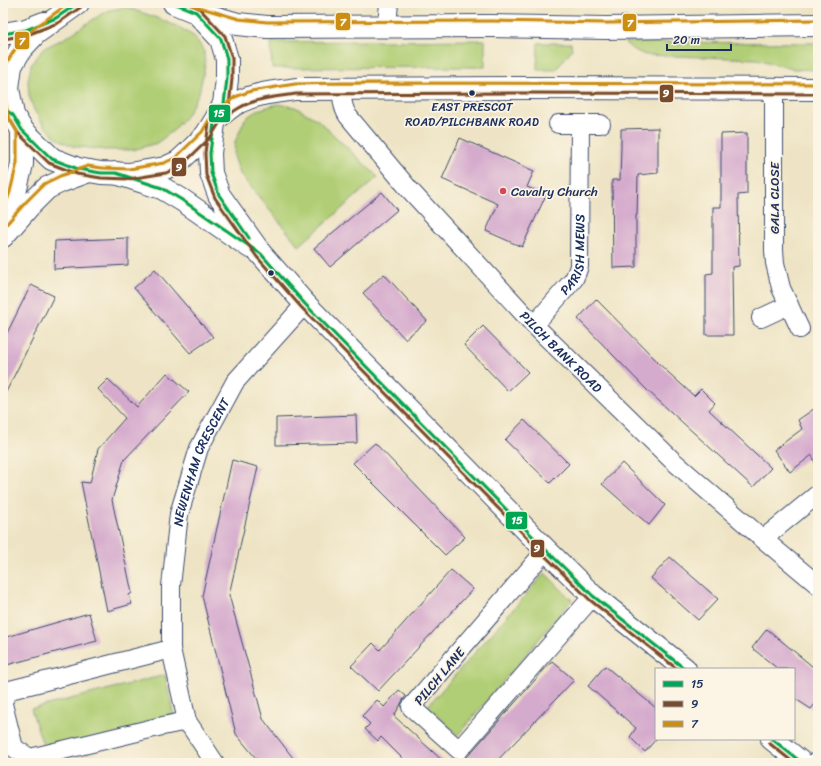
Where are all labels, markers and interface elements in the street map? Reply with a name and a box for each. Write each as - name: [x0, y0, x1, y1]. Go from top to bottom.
- line badge: 7: [335, 12, 351, 31]
- text: 7: [340, 13, 348, 32]
- line badge: 7: [622, 13, 637, 32]
- text: 7: [627, 14, 635, 33]
- scale bar: [667, 26, 731, 52]
- text: 20 m: [673, 29, 700, 51]
- line badge: 7: [14, 31, 30, 50]
- text: 7: [19, 32, 27, 51]
- line badge: 9: [659, 84, 674, 103]
- text: 9: [663, 84, 670, 103]
- marker: EAST PRESCOT ROAD/PILCHBANK ROAD: [467, 88, 477, 98]
- place label: EAST PRESCOT ROAD/PILCHBANK ROAD: [405, 96, 539, 133]
- line badge: 15: [208, 104, 231, 123]
- text: 15: [213, 104, 225, 123]
- line badge: 9: [171, 157, 187, 177]
- text: 9: [176, 158, 183, 177]
- street label: GALA CLOSE: [763, 161, 786, 234]
- place label: Cavalry Church: [511, 180, 598, 203]
- marker: Cavalry Church: [498, 186, 508, 196]
- street label: PARISH MEWS: [554, 214, 591, 300]
- unlabelled marker: [266, 268, 276, 278]
- street label: PILCH BANK ROAD: [514, 305, 608, 399]
- street label: NEWENHAM CRESCENT: [167, 393, 237, 527]
- line badge: 15: [505, 511, 528, 530]
- text: 15: [511, 511, 523, 530]
- line badge: 9: [530, 539, 545, 558]
- text: 9: [534, 539, 541, 558]
- street label: PILCH LANE: [408, 641, 471, 711]
- legend: [655, 668, 795, 740]
- text: 15: [691, 673, 703, 695]
- text: 9: [691, 693, 698, 715]
- text: 7: [691, 713, 699, 735]

